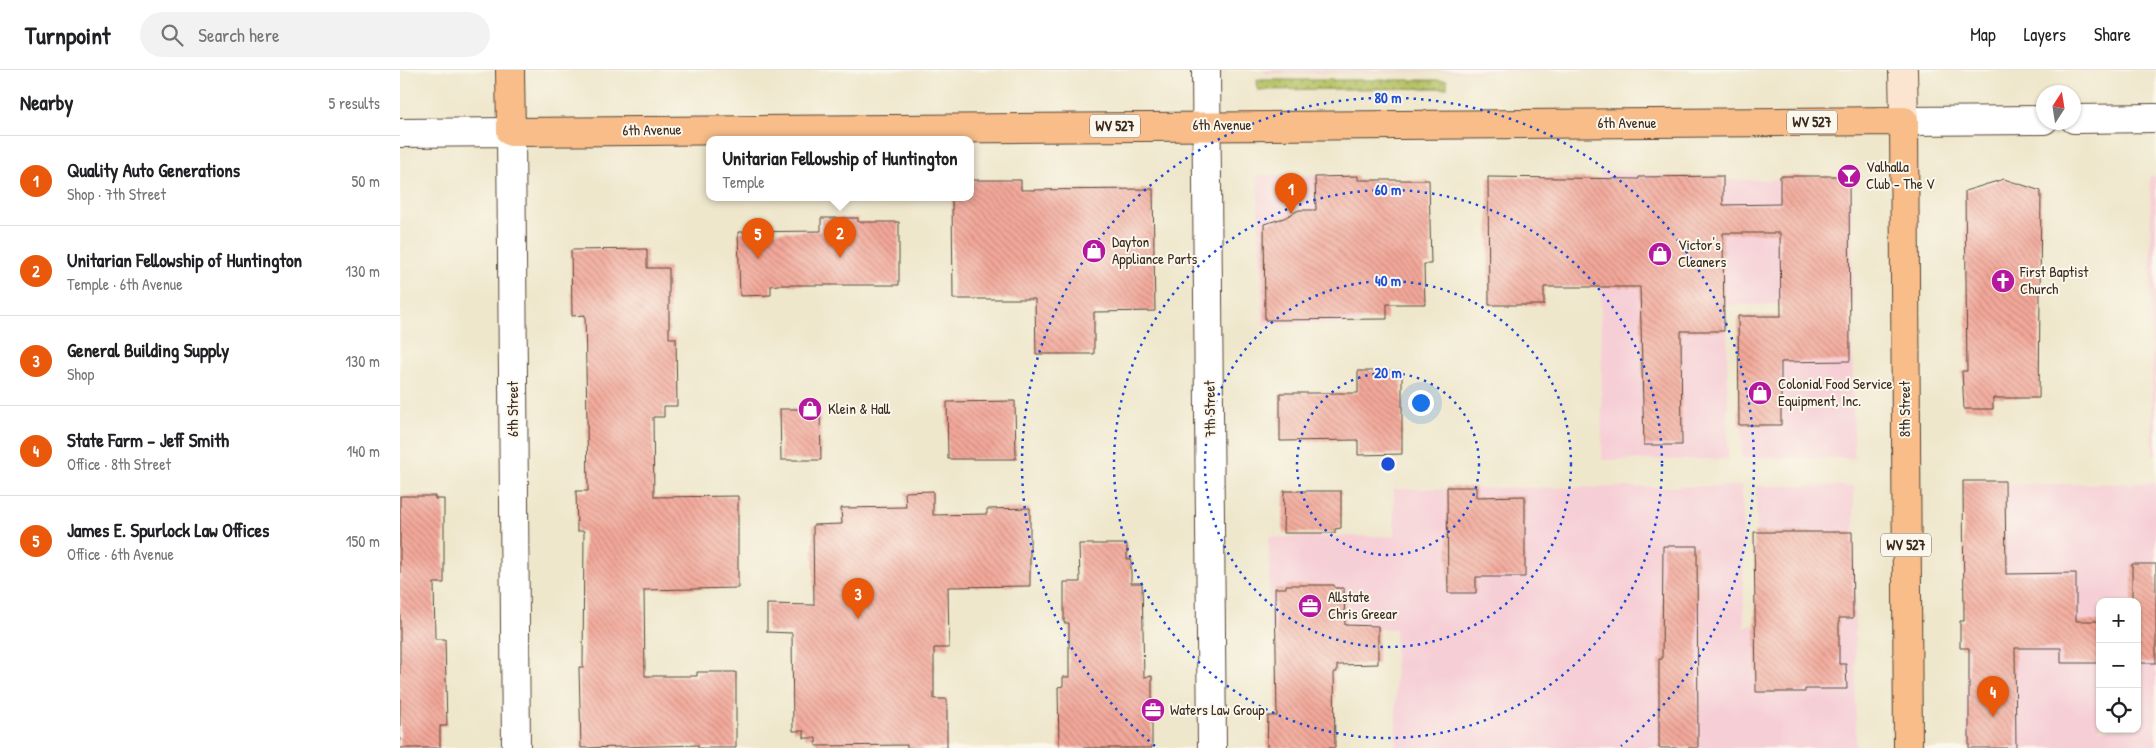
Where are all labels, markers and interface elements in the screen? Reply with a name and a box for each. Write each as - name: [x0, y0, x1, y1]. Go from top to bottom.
- search box: [140, 12, 490, 57]
- text: Turnpoint: [25, 19, 110, 51]
- icon: search: [158, 21, 186, 49]
- text: Search here: [198, 22, 280, 48]
- text: Map: [1970, 22, 1996, 47]
- text: Layers: [2024, 22, 2066, 47]
- text: Share: [2094, 22, 2131, 47]
- north arrow: [2036, 85, 2081, 130]
- text: 80 m: [1375, 87, 1401, 108]
- text: Nearby: [20, 88, 73, 117]
- text: 5 results: [329, 92, 380, 114]
- road number: WV 527: [1787, 111, 1837, 134]
- street label: 6th Avenue: [1598, 112, 1656, 133]
- road number: WV 527: [1090, 114, 1140, 138]
- street label: 6th Avenue: [1193, 114, 1251, 135]
- street label: 6th Avenue: [622, 118, 682, 141]
- popup: [706, 136, 974, 201]
- text: Unitarian Fellowship of Huntington: [722, 145, 958, 171]
- place label: Valhalla Club - The V: [1866, 156, 1935, 194]
- text: Quality Auto Generations: [67, 157, 240, 183]
- bar icon: Valhalla Club - The V: [1836, 163, 1862, 189]
- text: 1: [33, 170, 39, 192]
- text: 50 m: [352, 170, 380, 192]
- text: Temple: [722, 171, 765, 193]
- pin: 1: [1275, 173, 1307, 214]
- text: 60 m: [1375, 179, 1401, 200]
- text: Shop · 7th Street: [67, 183, 166, 205]
- pin: 2: [824, 217, 856, 258]
- pin: 5: [742, 218, 774, 259]
- place label: Dayton Appliance Parts: [1112, 231, 1197, 269]
- place label: Victor's Cleaners: [1678, 234, 1727, 272]
- shop icon: Dayton Appliance Parts: [1081, 238, 1107, 264]
- shop icon: Victor's Cleaners: [1647, 241, 1673, 267]
- text: Unitarian Fellowship of Huntington: [67, 247, 302, 273]
- text: 2: [32, 260, 40, 282]
- text: 130 m: [345, 260, 380, 282]
- place label: First Baptist Church: [2019, 261, 2089, 299]
- church icon: First Baptist Church: [1990, 268, 2016, 294]
- text: 40 m: [1375, 270, 1401, 291]
- text: Temple · 6th Avenue: [67, 273, 183, 295]
- text: General Building Supply: [67, 337, 229, 363]
- text: 3: [32, 350, 40, 372]
- text: 130 m: [345, 350, 380, 372]
- text: 20 m: [1374, 362, 1402, 383]
- text: Shop: [67, 363, 94, 385]
- place label: Colonial Food Service Equipment, Inc.: [1778, 373, 1893, 411]
- street label: 7th Street: [1198, 379, 1220, 438]
- street label: 6th Street: [502, 380, 523, 437]
- shop icon: Colonial Food Service Equipment, Inc.: [1747, 380, 1773, 406]
- street label: 8th Street: [1894, 380, 1915, 437]
- your location: [1408, 390, 1434, 416]
- shop icon: Klein & Hall: [797, 396, 823, 422]
- place label: Klein & Hall: [828, 398, 891, 419]
- text: State Farm – Jeff Smith: [67, 427, 229, 453]
- text: 4: [33, 440, 39, 462]
- text: 140 m: [346, 440, 380, 462]
- text: Office · 8th Street: [67, 453, 171, 475]
- centre of rings: [1379, 455, 1397, 473]
- text: James E. Spurlock Law Offices: [67, 517, 269, 543]
- text: 5: [33, 530, 39, 552]
- text: 150 m: [346, 530, 380, 552]
- road number: WV 527: [1881, 534, 1931, 556]
- text: Office · 6th Avenue: [67, 543, 174, 565]
- pin: 3: [842, 578, 874, 619]
- place label: Allstate Chris Greear: [1328, 586, 1398, 624]
- office icon: Allstate Chris Greear: [1297, 593, 1323, 619]
- map controls: [2096, 598, 2141, 733]
- button: +: [2096, 598, 2141, 643]
- button: −: [2096, 643, 2141, 688]
- pin: 4: [1977, 676, 2009, 717]
- button: locate: [2096, 688, 2141, 733]
- office icon: Waters Law Group: [1140, 697, 1166, 723]
- place label: Waters Law Group: [1170, 699, 1265, 720]

